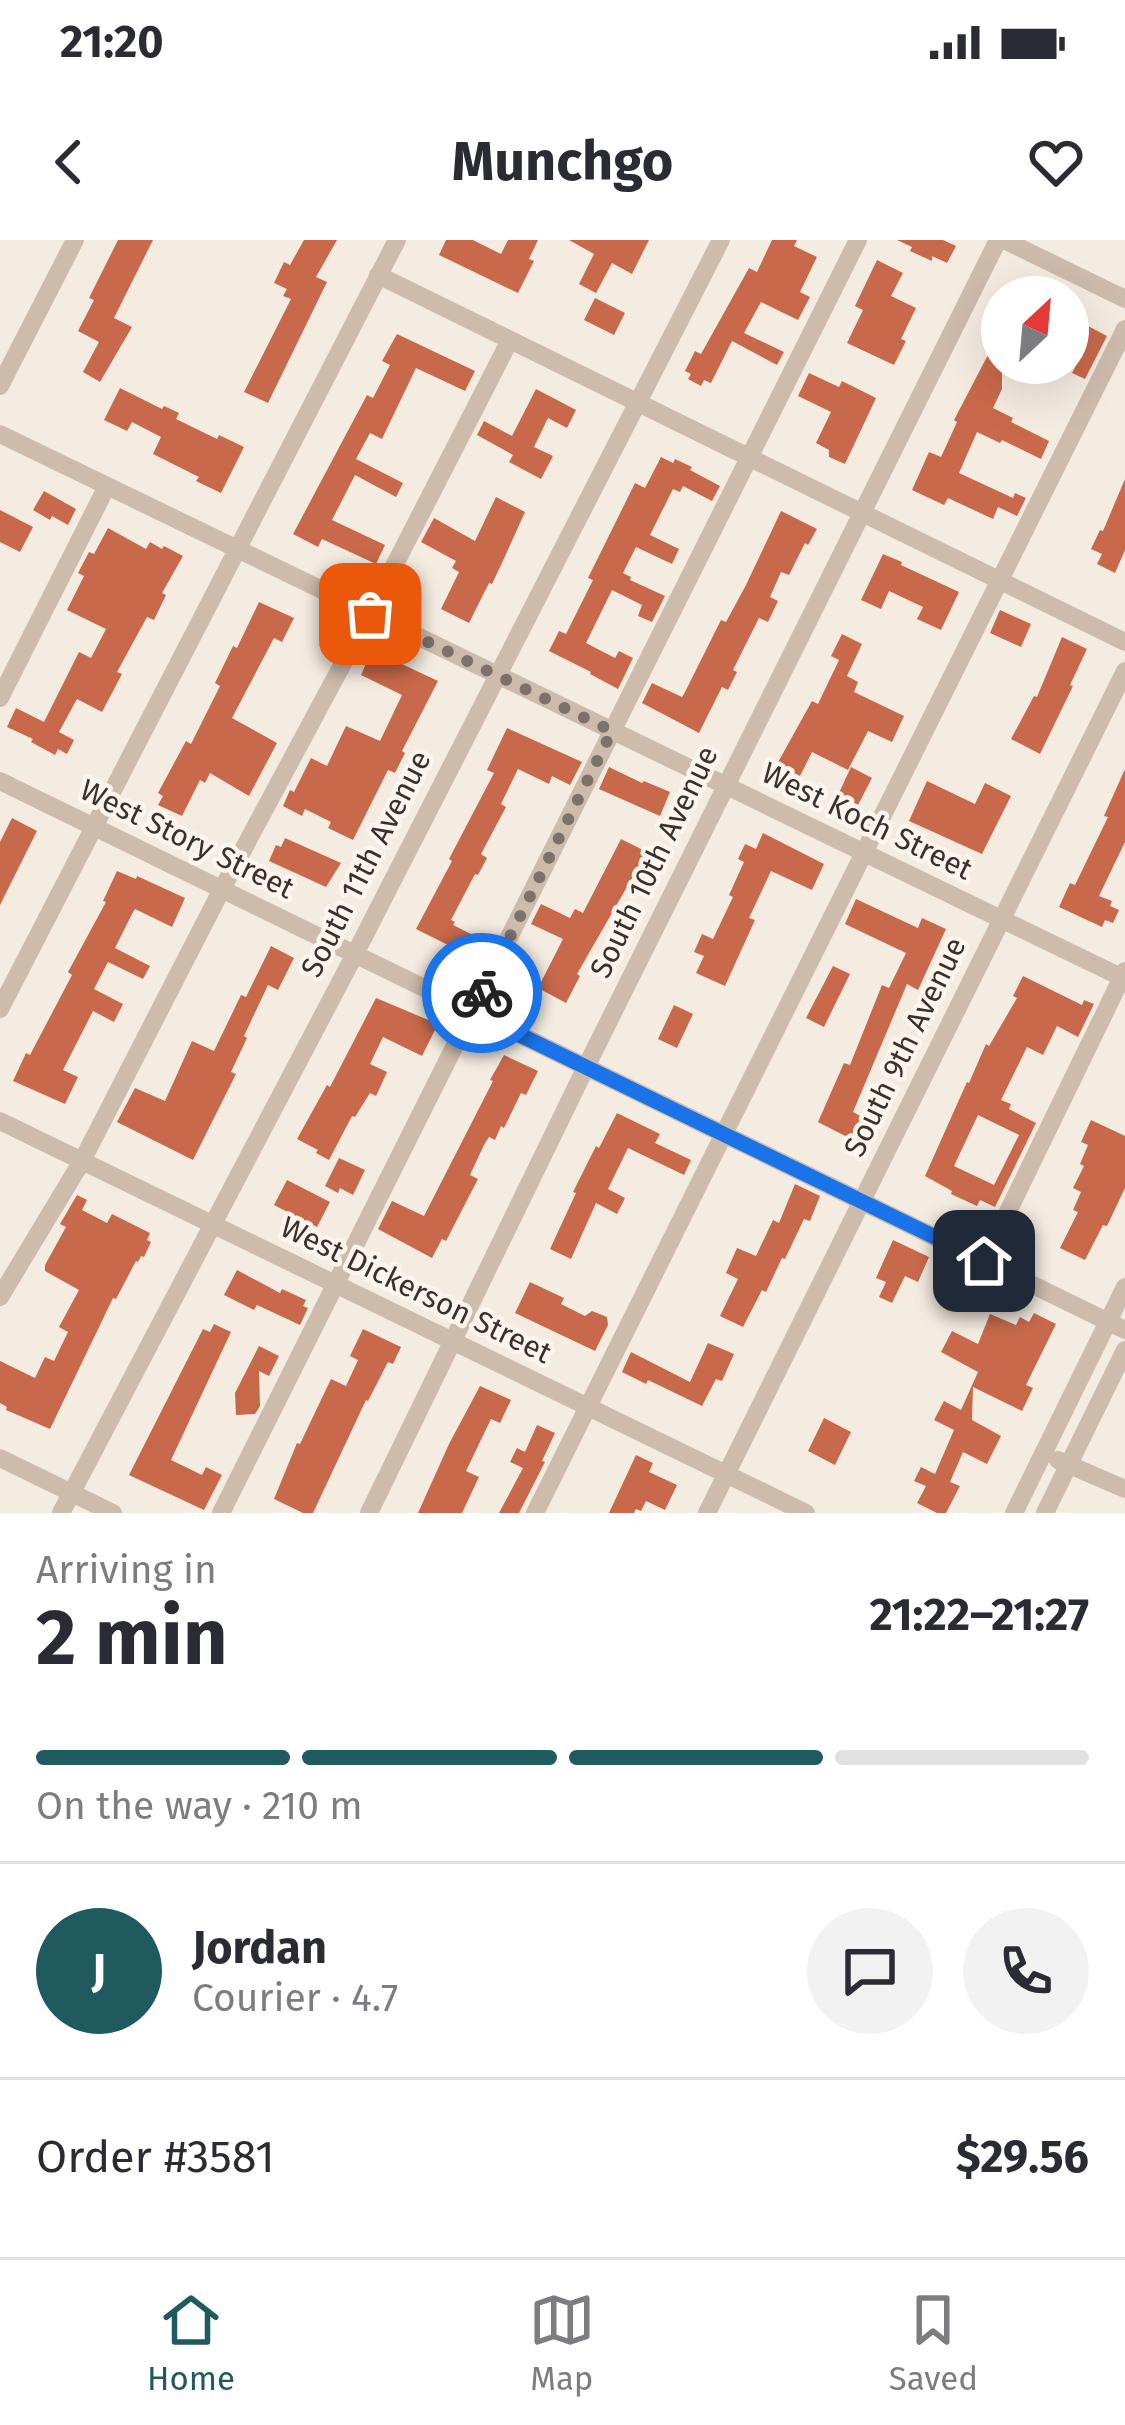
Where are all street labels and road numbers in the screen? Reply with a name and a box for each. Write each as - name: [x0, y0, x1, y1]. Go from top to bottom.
- street label: South 10th Avenue: [582, 740, 726, 984]
- street label: South 11th Avenue: [293, 745, 439, 983]
- street label: West Koch Street: [756, 754, 978, 888]
- street label: West Story Street: [74, 772, 300, 906]
- street label: South 9th Avenue: [836, 932, 974, 1162]
- street label: West Dickerson Street: [275, 1209, 557, 1371]

